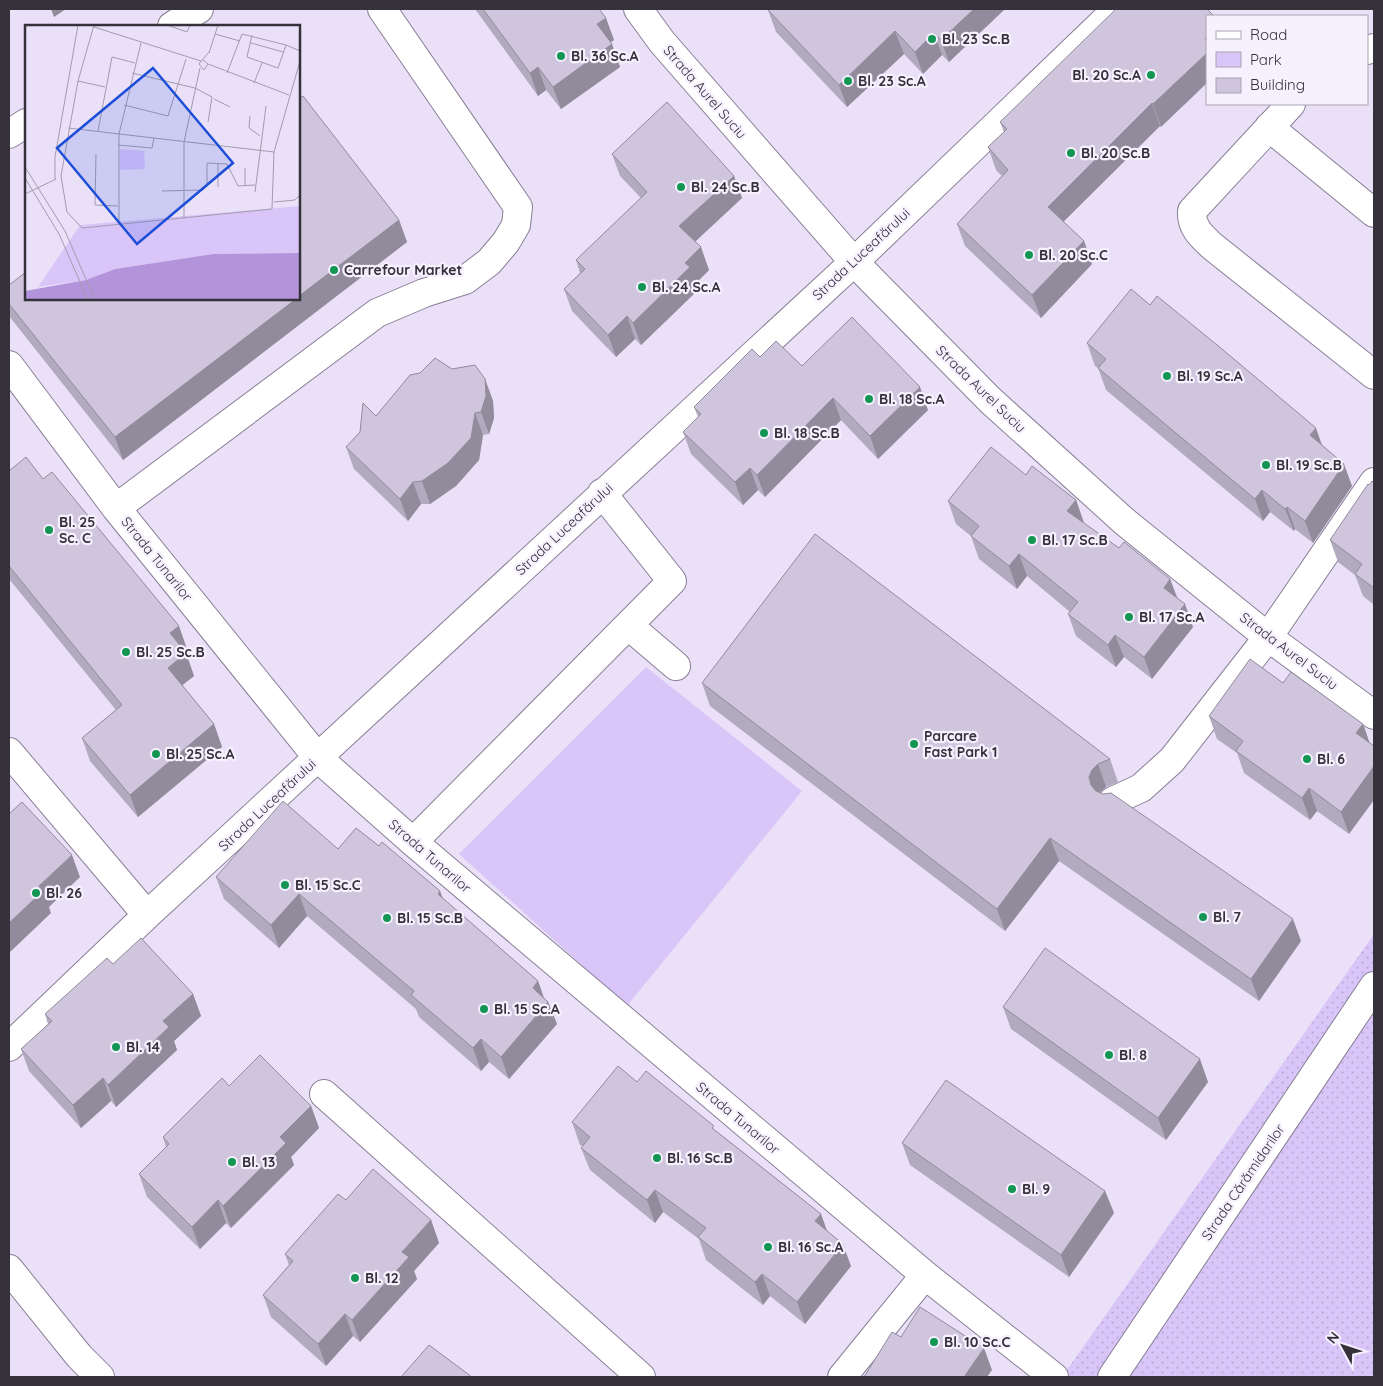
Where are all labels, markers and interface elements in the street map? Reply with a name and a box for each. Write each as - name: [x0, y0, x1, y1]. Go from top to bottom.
- legend: [1206, 15, 1368, 105]
- inset map: [25, 25, 300, 300]
- text: Road: [1250, 25, 1287, 44]
- place label: Bl. 23 Sc.B: [942, 30, 1010, 48]
- marker: Bl. 23 Sc.B: [926, 33, 938, 45]
- street label: Strada Aurel Suciu: [659, 42, 751, 142]
- place label: Bl. 36 Sc.A: [571, 47, 639, 65]
- marker: Bl. 36 Sc.A: [555, 50, 567, 62]
- text: Park: [1250, 50, 1282, 69]
- place label: Bl. 20 Sc.A: [1072, 66, 1141, 84]
- marker: Bl. 20 Sc.A: [1145, 69, 1157, 81]
- place label: Bl. 23 Sc.A: [858, 72, 926, 90]
- marker: Bl. 23 Sc.A: [842, 75, 854, 87]
- text: Building: [1250, 75, 1305, 94]
- place label: Bl. 20 Sc.B: [1081, 144, 1150, 162]
- marker: Bl. 20 Sc.B: [1065, 147, 1077, 159]
- place label: Bl. 24 Sc.B: [691, 178, 760, 196]
- marker: Bl. 24 Sc.B: [675, 181, 687, 193]
- street label: Strada Luceafărului: [808, 204, 914, 304]
- place label: Bl. 20 Sc.C: [1039, 246, 1108, 264]
- marker: Bl. 20 Sc.C: [1023, 249, 1035, 261]
- place label: Carrefour Market: [344, 261, 463, 279]
- marker: Carrefour Market: [328, 264, 340, 276]
- place label: Bl. 24 Sc.A: [652, 278, 721, 296]
- marker: Bl. 24 Sc.A: [636, 281, 648, 293]
- street label: Strada Aurel Suciu: [932, 342, 1030, 436]
- place label: Bl. 19 Sc.A: [1177, 367, 1243, 385]
- marker: Bl. 19 Sc.A: [1161, 370, 1173, 382]
- place label: Bl. 18 Sc.A: [879, 390, 944, 408]
- marker: Bl. 18 Sc.A: [863, 393, 875, 405]
- place label: Bl. 18 Sc.B: [774, 424, 840, 442]
- marker: Bl. 18 Sc.B: [758, 427, 770, 439]
- place label: Bl. 19 Sc.B: [1276, 456, 1342, 474]
- marker: Bl. 19 Sc.B: [1260, 459, 1272, 471]
- street label: Strada Luceafărului: [511, 479, 617, 579]
- place label: Bl. 25 Sc. C: [59, 513, 95, 547]
- street label: Strada Tunarilor: [117, 513, 197, 605]
- marker: Bl. 25 Sc. C: [43, 524, 55, 536]
- place label: Bl. 17 Sc.B: [1042, 531, 1108, 549]
- marker: Bl. 17 Sc.B: [1026, 534, 1038, 546]
- place label: Bl. 17 Sc.A: [1139, 608, 1204, 626]
- street label: Strada Aurel Suciu: [1236, 608, 1342, 694]
- marker: Bl. 17 Sc.A: [1123, 611, 1135, 623]
- place label: Bl. 25 Sc.B: [136, 643, 205, 661]
- marker: Bl. 25 Sc.B: [120, 646, 132, 658]
- place label: Parcare Fast Park 1: [924, 727, 997, 761]
- marker: Parcare Fast Park 1: [908, 738, 920, 750]
- place label: Bl. 25 Sc.A: [166, 745, 234, 763]
- marker: Bl. 25 Sc.A: [150, 748, 162, 760]
- place label: Bl. 6: [1317, 750, 1345, 768]
- marker: Bl. 6: [1301, 753, 1313, 765]
- street label: Strada Luceafărului: [214, 755, 320, 855]
- street label: Strada Tunarilor: [385, 815, 476, 897]
- place label: Bl. 15 Sc.C: [295, 876, 361, 894]
- marker: Bl. 15 Sc.C: [279, 879, 291, 891]
- place label: Bl. 26: [46, 884, 82, 902]
- marker: Bl. 26: [30, 887, 42, 899]
- place label: Bl. 7: [1213, 908, 1241, 926]
- place label: Bl. 15 Sc.B: [397, 909, 463, 927]
- marker: Bl. 7: [1197, 911, 1209, 923]
- marker: Bl. 15 Sc.B: [381, 912, 393, 924]
- place label: Bl. 15 Sc.A: [494, 1000, 560, 1018]
- marker: Bl. 15 Sc.A: [478, 1003, 490, 1015]
- place label: Bl. 14: [126, 1038, 160, 1056]
- marker: Bl. 14: [110, 1041, 122, 1053]
- place label: Bl. 8: [1119, 1046, 1147, 1064]
- marker: Bl. 8: [1103, 1049, 1115, 1061]
- street label: Strada Tunarilor: [692, 1078, 784, 1159]
- street label: Strada Cărămidarilor: [1197, 1120, 1289, 1244]
- place label: Bl. 16 Sc.B: [667, 1149, 733, 1167]
- marker: Bl. 16 Sc.B: [651, 1152, 663, 1164]
- place label: Bl. 13: [242, 1153, 275, 1171]
- marker: Bl. 13: [226, 1156, 238, 1168]
- place label: Bl. 9: [1022, 1180, 1050, 1198]
- marker: Bl. 9: [1006, 1183, 1018, 1195]
- place label: Bl. 16 Sc.A: [778, 1238, 844, 1256]
- marker: Bl. 16 Sc.A: [762, 1241, 774, 1253]
- place label: Bl. 12: [365, 1269, 399, 1287]
- marker: Bl. 12: [349, 1272, 361, 1284]
- north arrow: [1318, 1321, 1368, 1371]
- text: N: [1323, 1328, 1343, 1347]
- place label: Bl. 10 Sc.C: [944, 1333, 1010, 1351]
- marker: Bl. 10 Sc.C: [928, 1336, 940, 1348]

